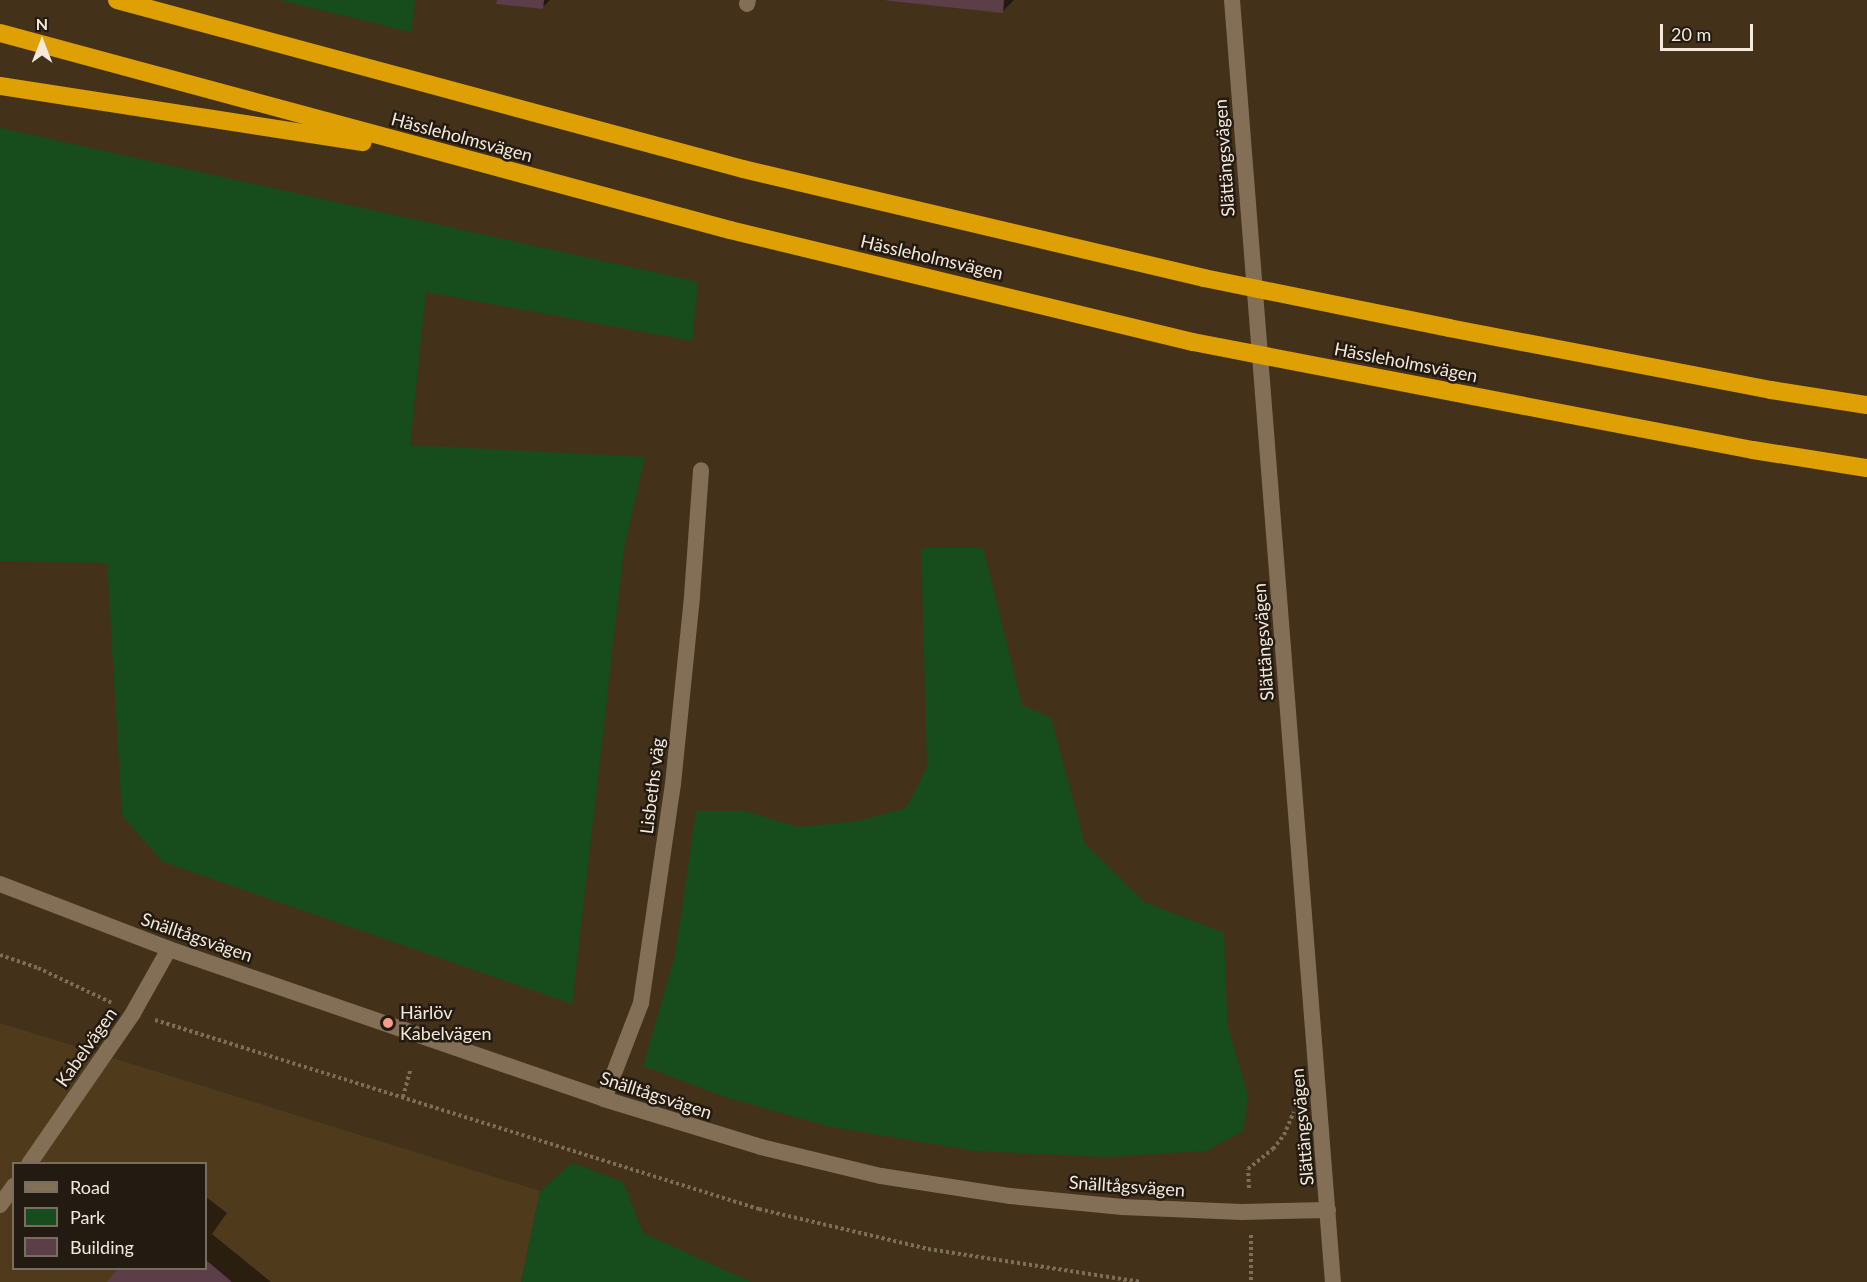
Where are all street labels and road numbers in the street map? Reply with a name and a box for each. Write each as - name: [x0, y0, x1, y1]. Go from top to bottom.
- street label: Slättängsvägen: [1209, 98, 1239, 218]
- street label: Hässleholmsvägen: [389, 108, 535, 166]
- street label: Hässleholmsvägen: [859, 230, 1005, 284]
- street label: Hässleholmsvägen: [1333, 338, 1479, 386]
- street label: Slättängsvägen: [1248, 582, 1278, 702]
- street label: Lisbeths väg: [635, 736, 669, 836]
- street label: Snälltågsvägen: [139, 908, 255, 966]
- street label: Kabelvägen: [51, 1003, 121, 1091]
- street label: Snälltågsvägen: [597, 1067, 715, 1123]
- street label: Slättängsvägen: [1286, 1067, 1318, 1187]
- street label: Snälltågsvägen: [1068, 1171, 1186, 1201]

